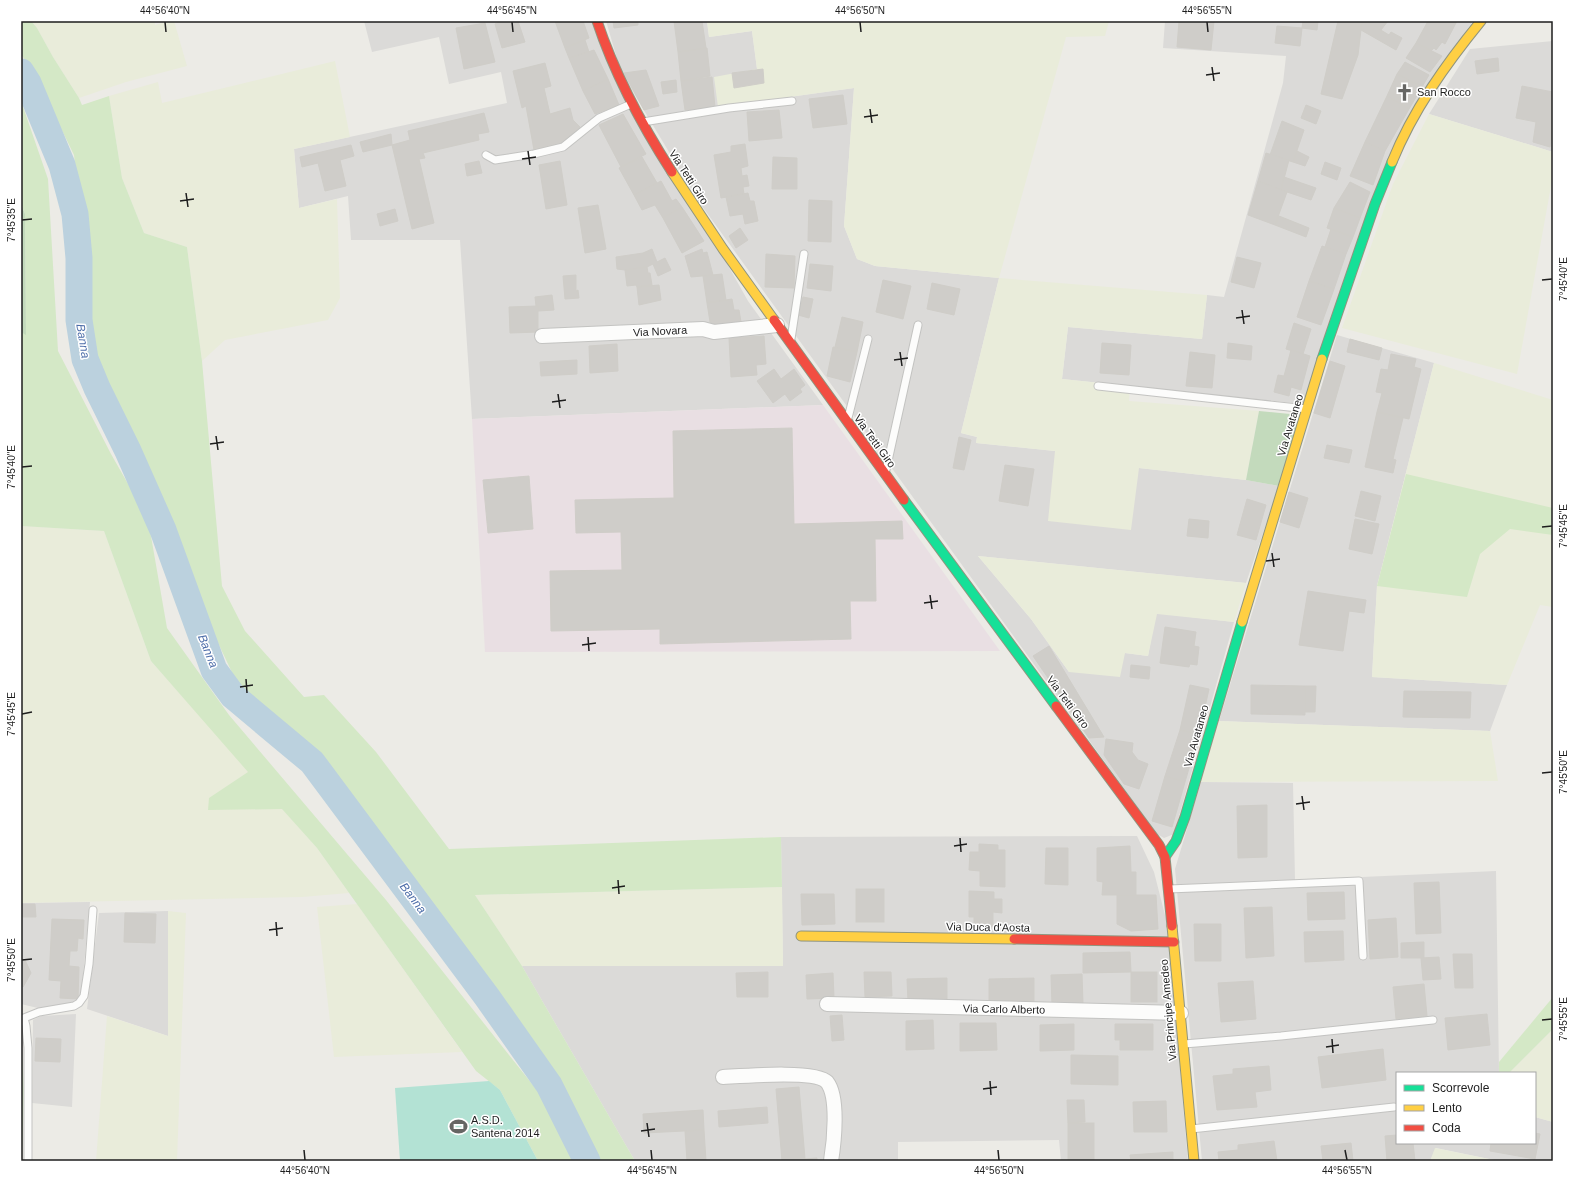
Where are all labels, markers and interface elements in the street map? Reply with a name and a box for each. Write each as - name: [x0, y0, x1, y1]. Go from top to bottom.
- text: 44°56'40"N: [140, 5, 190, 16]
- text: 44°56'45"N: [487, 5, 537, 16]
- text: 44°56'50"N: [835, 5, 885, 16]
- text: 44°56'55"N: [1182, 5, 1232, 16]
- church icon: San Rocco: [1394, 82, 1414, 102]
- place label: San Rocco: [1417, 86, 1471, 98]
- street label: Via Tetti Giro: [667, 147, 711, 207]
- text: 7°45'35"E: [6, 198, 17, 242]
- text: 7°45'40"E: [1558, 257, 1569, 301]
- water label: Banna: [73, 323, 93, 360]
- street label: Via Novara: [633, 324, 688, 338]
- street label: Via Avataneo: [1275, 392, 1305, 458]
- street label: Via Tetti Giro: [852, 412, 898, 470]
- text: 7°45'40"E: [6, 445, 17, 489]
- text: 7°45'45"E: [1558, 504, 1569, 548]
- water label: Banna: [195, 632, 221, 670]
- street label: Via Tetti Giro: [1044, 673, 1092, 731]
- text: 7°45'45"E: [6, 692, 17, 736]
- street label: Via Avataneo: [1181, 703, 1211, 769]
- text: 7°45'50"E: [1558, 750, 1569, 794]
- water label: Banna: [397, 880, 429, 916]
- street label: Via Duca d'Aosta: [946, 920, 1031, 934]
- text: 7°45'50"E: [6, 938, 17, 982]
- street label: Via Principe Amedeo: [1158, 959, 1178, 1061]
- text: 7°45'55"E: [1558, 997, 1569, 1041]
- street label: Via Carlo Alberto: [963, 1002, 1045, 1016]
- legend: [1396, 1072, 1536, 1144]
- text: Scorrevole: [1432, 1081, 1490, 1095]
- text: Lento: [1432, 1101, 1462, 1115]
- place label: A.S.D. Santena 2014: [471, 1114, 540, 1139]
- sports icon: A.S.D. Santena 2014: [448, 1116, 468, 1136]
- text: Coda: [1432, 1121, 1461, 1135]
- text: 44°56'40"N: [280, 1165, 330, 1176]
- text: 44°56'45"N: [627, 1165, 677, 1176]
- text: 44°56'50"N: [974, 1165, 1024, 1176]
- text: 44°56'55"N: [1322, 1165, 1372, 1176]

